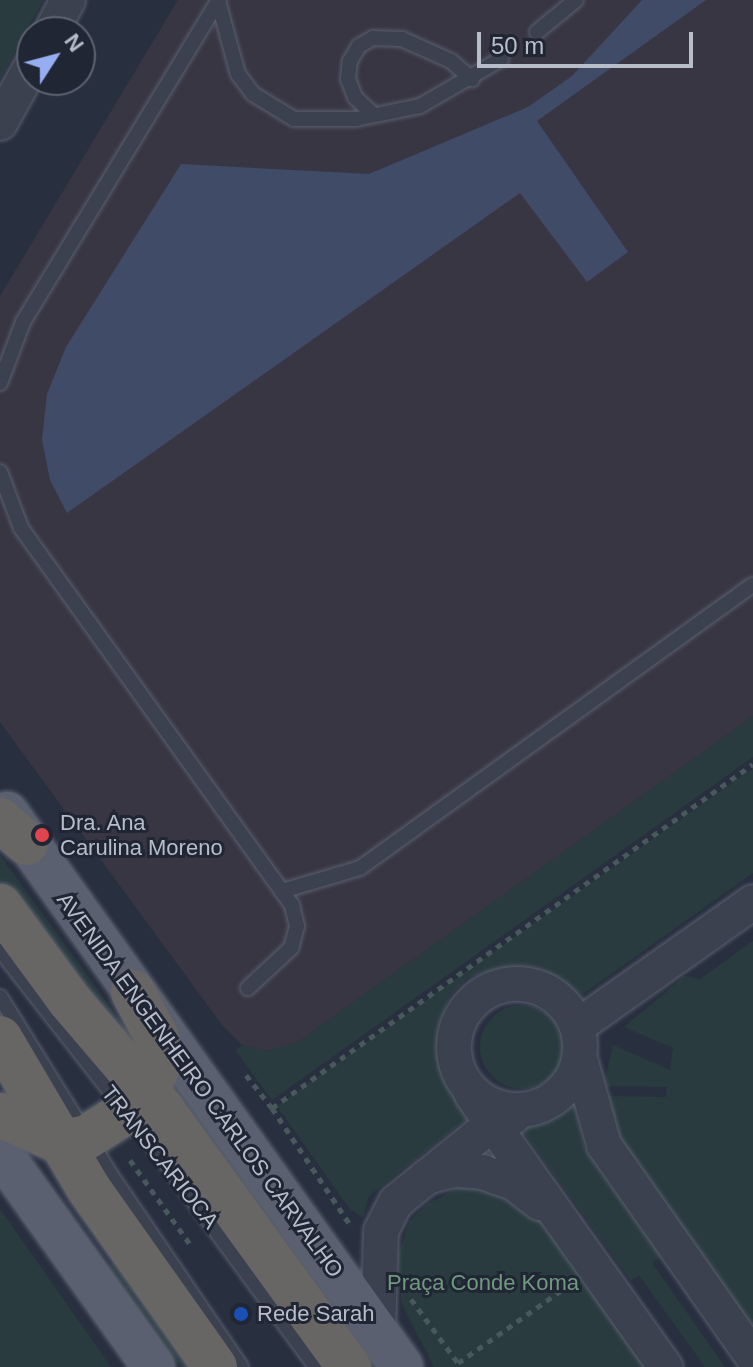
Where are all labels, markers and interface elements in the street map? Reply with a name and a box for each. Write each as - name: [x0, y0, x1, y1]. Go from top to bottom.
- north arrow: [16, 16, 96, 96]
- scale bar: [481, 16, 697, 66]
- text: N: [59, 29, 89, 57]
- text: 50 m: [491, 32, 544, 59]
- place label: Dra. Ana Carulina Moreno: [60, 809, 223, 860]
- marker: Dra. Ana Carulina Moreno: [31, 824, 53, 846]
- street label: AVENIDA ENGENHEIRO CARLOS CARVALHO: [51, 887, 349, 1283]
- street label: TRANSCARIOCA: [96, 1080, 224, 1234]
- park label: Praça Conde Koma: [387, 1270, 579, 1296]
- place label: Rede Sarah: [257, 1301, 374, 1327]
- marker: Rede Sarah: [232, 1305, 250, 1323]

